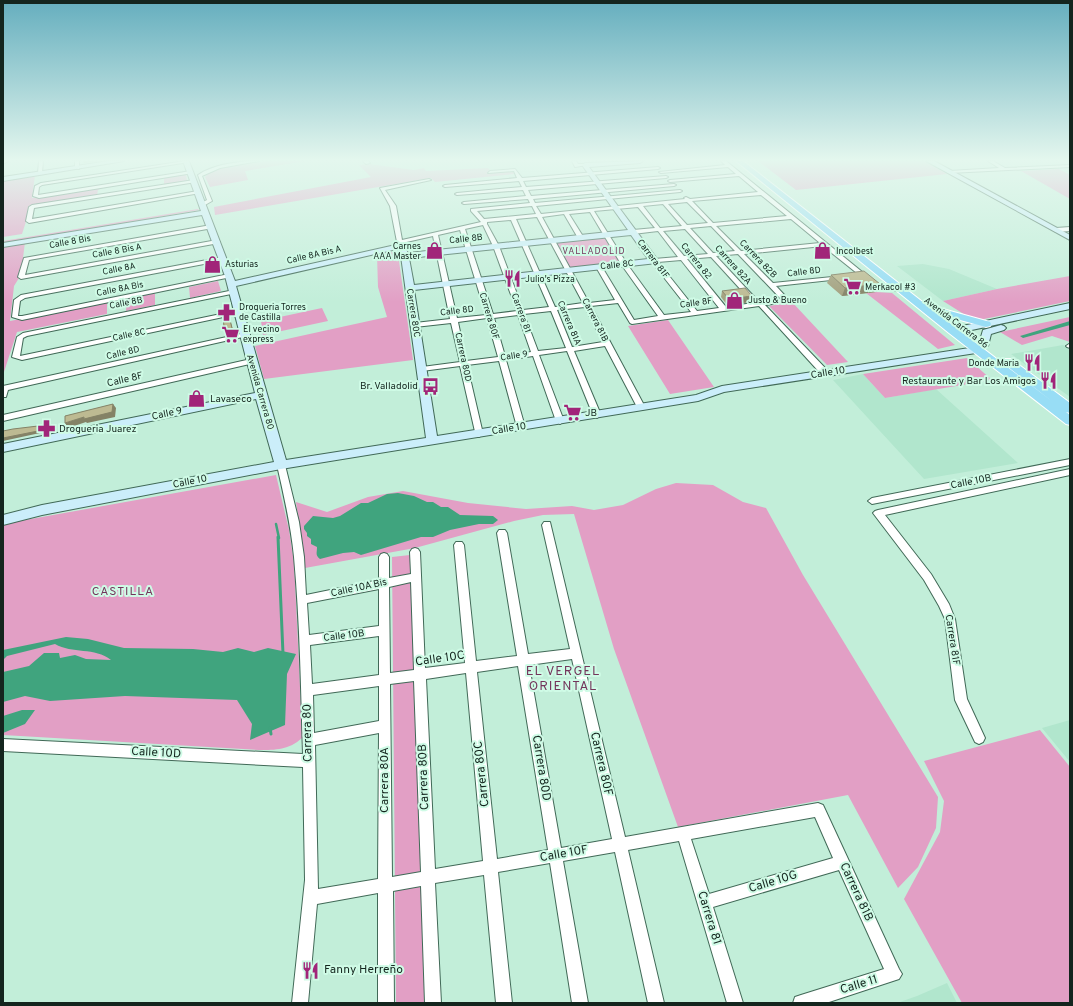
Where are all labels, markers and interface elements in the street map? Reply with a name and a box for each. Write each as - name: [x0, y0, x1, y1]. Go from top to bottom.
- street label: Calle 8B: [449, 232, 483, 246]
- street label: Calle 8 Bis: [48, 233, 92, 251]
- street label: Carrera 81F: [635, 237, 671, 281]
- street label: Carrera 82B: [737, 237, 779, 281]
- street label: Calle 8 Bis A: [91, 241, 143, 261]
- place label: Carnes AAA Master: [373, 241, 421, 262]
- shop icon: Carnes AAA Master: [424, 241, 444, 261]
- street label: Carrera 82: [678, 241, 714, 281]
- shop icon: Incolbest: [813, 241, 833, 261]
- street label: Calle 8A Bis A: [286, 243, 342, 267]
- street label: Carrera 82A: [712, 243, 754, 287]
- district label: VALLADOLID: [562, 246, 626, 257]
- place label: Incolbest: [836, 246, 873, 257]
- shop icon: Asturias: [202, 254, 222, 274]
- street label: Calle 8C: [600, 258, 634, 272]
- place label: Asturias: [225, 259, 258, 270]
- street label: Calle 8A: [101, 260, 137, 278]
- street label: Calle 8D: [787, 264, 821, 280]
- restaurant icon: Julio's Pizza: [502, 269, 522, 289]
- place label: Julio's Pizza: [525, 274, 575, 285]
- supermarket icon: Merkacol #3: [842, 277, 862, 297]
- street label: Calle 8A Bis: [95, 279, 145, 299]
- place label: Merkacol #3: [865, 282, 916, 293]
- street label: Carrera 80C: [404, 288, 422, 338]
- shop icon: Justo & Bueno: [725, 290, 745, 310]
- street label: Carrera 80F: [477, 291, 501, 341]
- street label: Carrera 81: [509, 292, 533, 334]
- street label: Calle 8B: [108, 294, 144, 312]
- street label: Calle 8F: [679, 295, 713, 311]
- place label: Justo & Bueno: [748, 295, 807, 306]
- street label: Avenida Carrera 86: [922, 295, 990, 351]
- street label: Carrera 81B: [579, 296, 611, 344]
- street label: Carrera 81A: [555, 299, 583, 347]
- pharmacy icon: Drogueria Torres de Castilla: [216, 302, 236, 322]
- place label: Drogueria Torres de Castilla: [239, 302, 306, 323]
- street label: Calle 8D: [440, 303, 474, 319]
- supermarket icon: El vecino express: [220, 324, 240, 344]
- place label: El vecino express: [243, 324, 279, 345]
- street label: Calle 8C: [111, 326, 147, 344]
- street label: Carrera 80D: [452, 331, 474, 383]
- street label: Calle 8D: [105, 344, 141, 362]
- street label: Calle 9: [500, 349, 528, 363]
- street label: Avenida Carrera 80: [244, 353, 276, 431]
- restaurant icon: Donde Maria: [1022, 353, 1042, 373]
- place label: Donde Maria: [968, 358, 1019, 369]
- street label: Calle 10: [810, 364, 846, 382]
- street label: Calle 8F: [106, 369, 145, 390]
- restaurant icon: Restaurante y Bar Los Amigos: [1039, 371, 1059, 391]
- place label: Restaurante y Bar Los Amigos: [902, 375, 1036, 388]
- bus stop icon: Br. Valladolid: [421, 376, 441, 396]
- place label: Br. Valladolid: [360, 380, 418, 393]
- shop icon: Lavaseco: [187, 389, 207, 409]
- place label: Lavaseco: [210, 393, 252, 406]
- supermarket icon: JB: [562, 403, 582, 423]
- street label: Calle 9: [151, 404, 183, 424]
- place label: JB: [585, 407, 597, 420]
- pharmacy icon: Drogueria Juarez: [36, 419, 56, 439]
- street label: Calle 10: [491, 420, 527, 438]
- place label: Drogueria Juarez: [59, 423, 136, 436]
- street label: Calle 10: [172, 472, 208, 492]
- street label: Calle 10B: [949, 472, 993, 492]
- street label: Calle 10A Bis: [330, 576, 389, 600]
- district label: CASTILLA: [92, 584, 154, 600]
- street label: Carrera 81F: [942, 614, 963, 667]
- street label: Calle 10B: [323, 627, 365, 645]
- street label: Calle 10C: [414, 648, 466, 670]
- district label: EL VERGEL ORIENTAL: [526, 664, 600, 695]
- street label: Carrera 80: [299, 704, 317, 762]
- street label: Carrera 80F: [586, 731, 616, 798]
- street label: Carrera 80D: [528, 734, 554, 802]
- street label: Carrera 80C: [471, 740, 493, 808]
- street label: Calle 10D: [131, 744, 181, 762]
- street label: Carrera 80B: [415, 744, 433, 810]
- street label: Carrera 80A: [377, 747, 393, 813]
- street label: Calle 10F: [539, 842, 590, 866]
- street label: Carrera 81B: [835, 860, 877, 924]
- street label: Calle 10G: [747, 867, 799, 897]
- street label: Carrera 81: [693, 889, 725, 947]
- restaurant icon: Fanny Herreño: [301, 960, 321, 980]
- place label: Fanny Herreño: [324, 962, 403, 978]
- street label: Calle 11: [838, 972, 880, 998]

